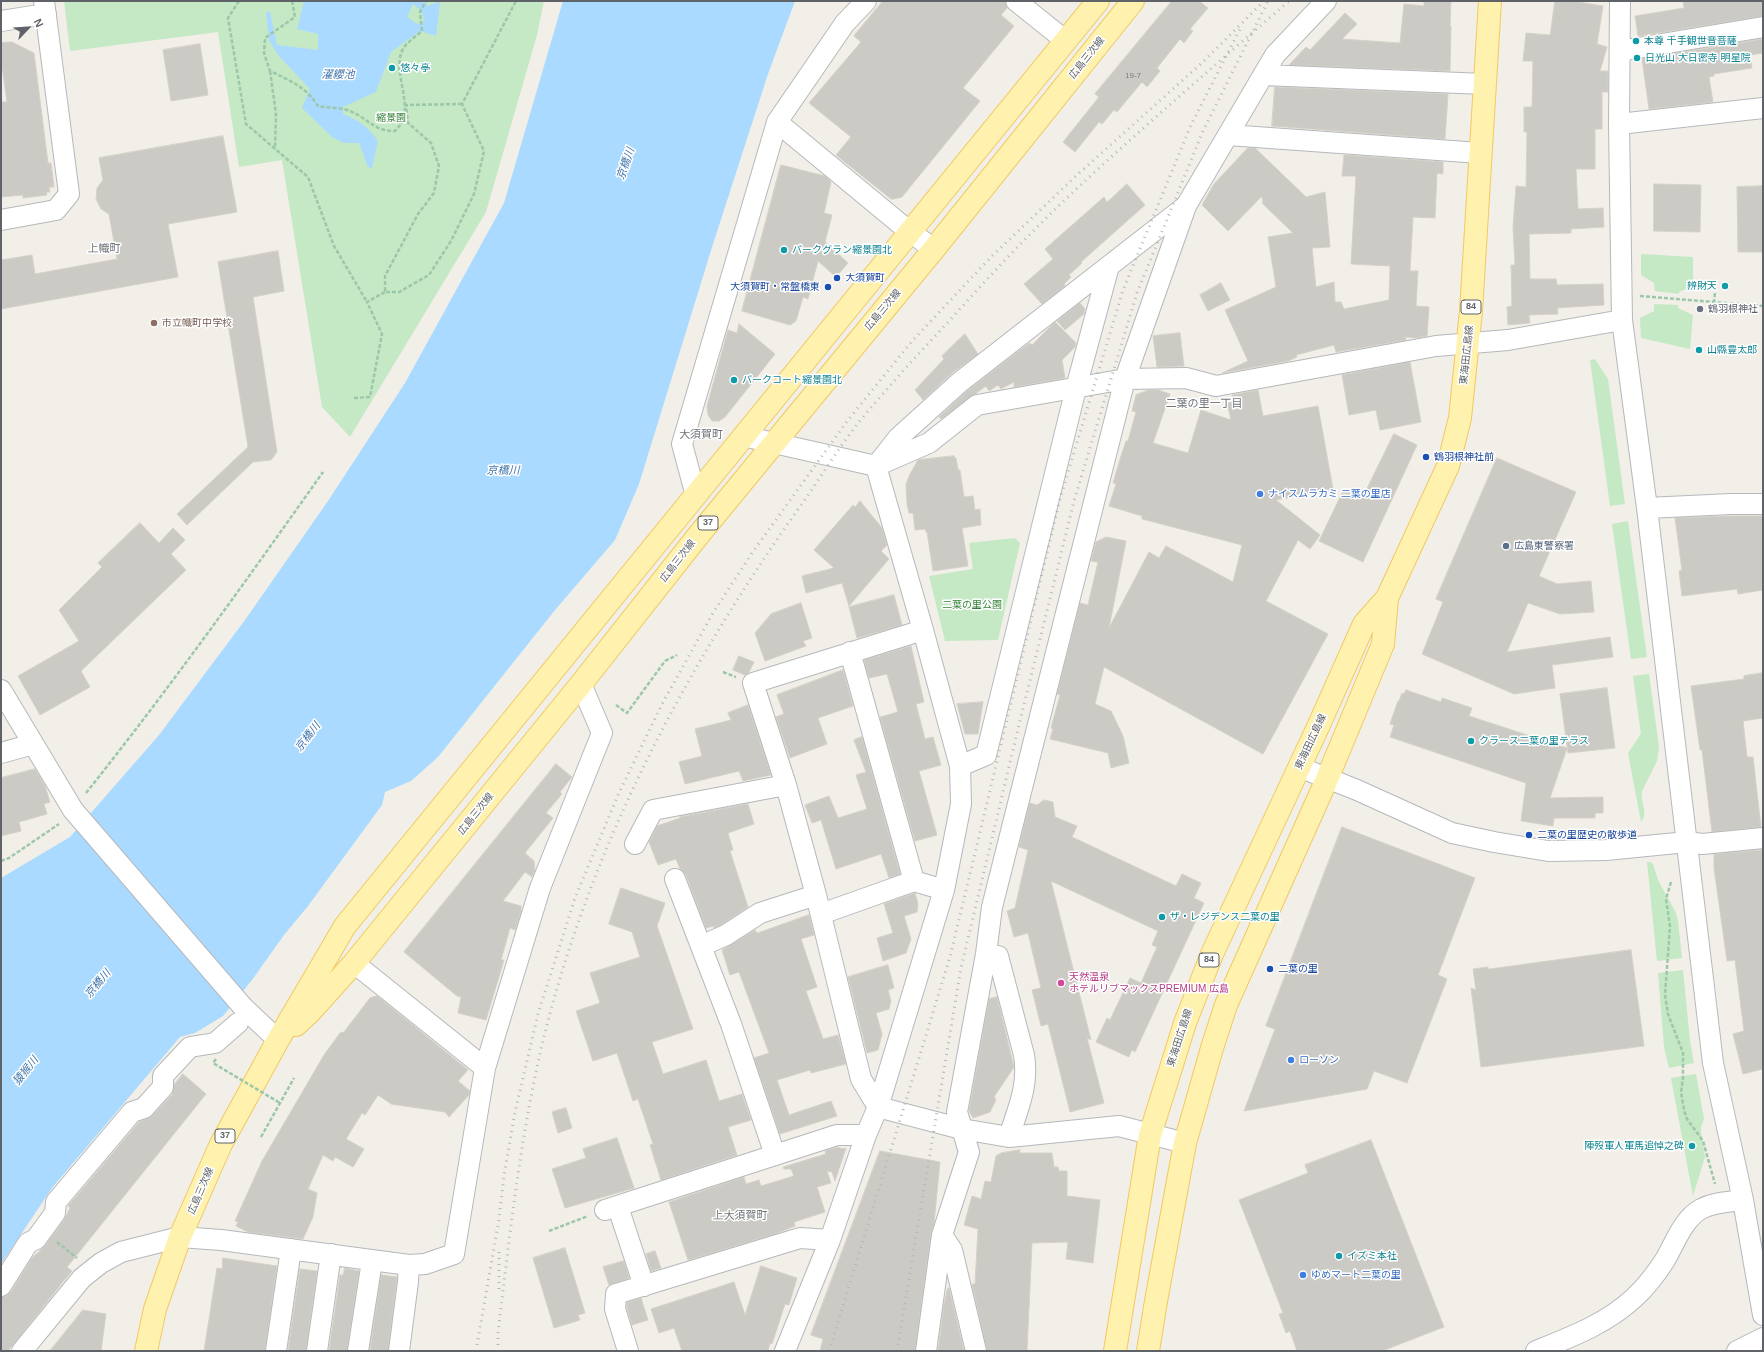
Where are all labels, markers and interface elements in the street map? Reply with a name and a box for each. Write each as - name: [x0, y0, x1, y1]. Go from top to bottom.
- north arrow: [8, 8, 48, 48]
- text: N: [32, 17, 46, 29]
- street label: 広島三次線: [1067, 35, 1107, 81]
- place label: 本尊 千手観世音菩薩: [1644, 35, 1737, 47]
- marker: 本尊 千手観世音菩薩: [1631, 36, 1641, 46]
- place label: 日光山 大日密寺 明星院: [1645, 52, 1751, 64]
- marker: 日光山 大日密寺 明星院: [1632, 53, 1642, 63]
- place label: 悠々亭: [400, 62, 430, 74]
- marker: 悠々亭: [387, 63, 397, 73]
- water label: 濯纓池: [322, 68, 354, 82]
- house number: 19-7: [1125, 71, 1141, 81]
- park label: 縮景園: [376, 112, 406, 124]
- water label: 京橋川: [614, 146, 638, 182]
- district label: 上幟町: [88, 242, 120, 256]
- place label: パークグラン縮景園北: [792, 244, 892, 256]
- marker: パークグラン縮景園北: [779, 245, 789, 255]
- place label: 大須賀町: [845, 272, 885, 284]
- marker: 大須賀町: [832, 273, 842, 283]
- place label: 辨財天: [1687, 280, 1717, 292]
- place label: 大須賀町・常盤橋東: [730, 281, 820, 293]
- marker: 辨財天: [1720, 281, 1730, 291]
- marker: 大須賀町・常盤橋東: [823, 282, 833, 292]
- street label: 広島三次線: [862, 287, 904, 333]
- road number: 84: [1461, 300, 1481, 314]
- place label: 鶴羽根神社: [1708, 303, 1758, 315]
- marker: 鶴羽根神社: [1695, 304, 1705, 314]
- place label: 市立幟町中学校: [162, 317, 232, 329]
- marker: 市立幟町中学校: [149, 318, 159, 328]
- street label: 東海田広島線: [1458, 325, 1476, 385]
- place label: 山縣豊太郎: [1707, 344, 1757, 356]
- marker: 山縣豊太郎: [1694, 345, 1704, 355]
- place label: パークコート縮景園北: [742, 374, 842, 386]
- marker: パークコート縮景園北: [729, 375, 739, 385]
- district label: 二葉の里一丁目: [1166, 397, 1242, 411]
- district label: 大須賀町: [679, 428, 723, 442]
- place label: 鶴羽根神社前: [1434, 451, 1494, 463]
- marker: 鶴羽根神社前: [1421, 452, 1431, 462]
- water label: 京橋川: [487, 464, 519, 478]
- place label: ナイスムラカミ 二葉の里店: [1268, 488, 1391, 500]
- marker: ナイスムラカミ 二葉の里店: [1255, 489, 1265, 499]
- road number: 37: [698, 516, 718, 530]
- street label: 広島三次線: [658, 538, 698, 584]
- place label: 広島東警察署: [1514, 540, 1574, 552]
- marker: 広島東警察署: [1501, 541, 1511, 551]
- park label: 二葉の里公園: [942, 599, 1002, 611]
- street label: 東海田広島線: [1293, 712, 1329, 772]
- water label: 京橋川: [293, 720, 323, 754]
- place label: クラース二葉の里テラス: [1479, 735, 1589, 747]
- marker: クラース二葉の里テラス: [1466, 736, 1476, 746]
- street label: 広島三次線: [456, 791, 496, 837]
- place label: 二葉の里歴史の散歩道: [1537, 829, 1637, 841]
- marker: 二葉の里歴史の散歩道: [1524, 830, 1534, 840]
- place label: ザ・レジデンス二葉の里: [1170, 911, 1280, 923]
- marker: ザ・レジデンス二葉の里: [1157, 912, 1167, 922]
- road number: 84: [1199, 953, 1219, 967]
- place label: 二葉の里: [1278, 963, 1318, 975]
- marker: 二葉の里: [1265, 964, 1275, 974]
- water label: 京橋川: [82, 967, 114, 1001]
- place label: 天然温泉 ホテルリブマックスPREMIUM 広島: [1069, 971, 1229, 994]
- marker: 天然温泉 ホテルリブマックスPREMIUM 広島: [1056, 978, 1066, 988]
- street label: 東海田広島線: [1165, 1008, 1195, 1068]
- water label: 猿猴川: [10, 1054, 42, 1088]
- place label: ローソン: [1299, 1054, 1339, 1066]
- marker: ローソン: [1286, 1055, 1296, 1065]
- road number: 37: [215, 1129, 235, 1143]
- place label: 陣歿軍人軍馬追悼之碑: [1584, 1140, 1684, 1152]
- marker: 陣歿軍人軍馬追悼之碑: [1687, 1141, 1697, 1151]
- street label: 広島三次線: [186, 1166, 216, 1216]
- district label: 上大須賀町: [713, 1209, 767, 1223]
- place label: イズミ本社: [1347, 1250, 1397, 1262]
- marker: イズミ本社: [1334, 1251, 1344, 1261]
- place label: ゆめマート二葉の里: [1311, 1269, 1401, 1281]
- marker: ゆめマート二葉の里: [1298, 1270, 1308, 1280]

